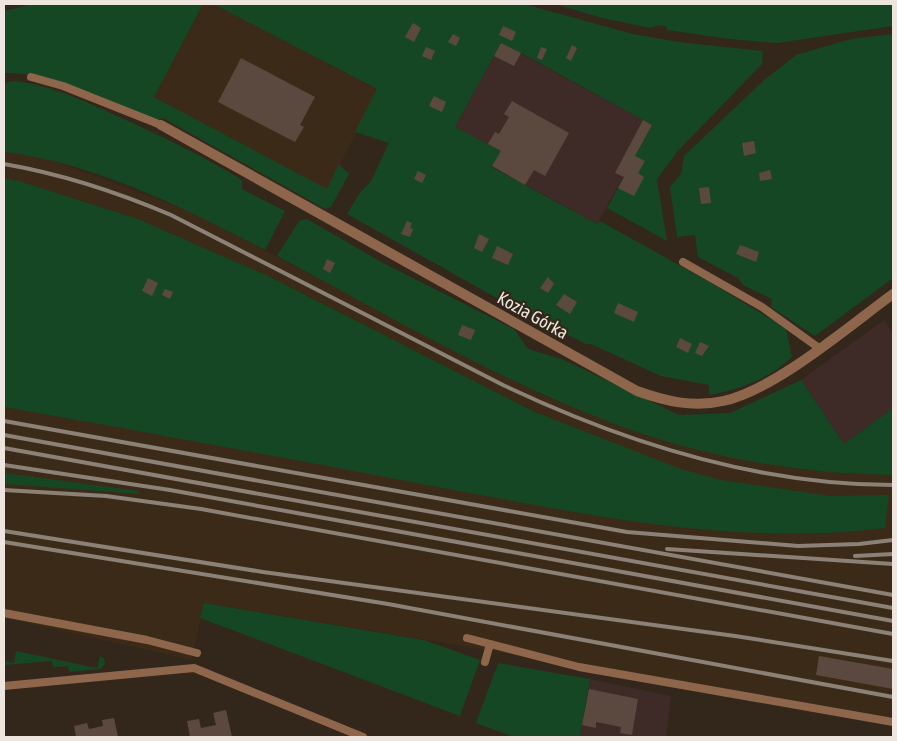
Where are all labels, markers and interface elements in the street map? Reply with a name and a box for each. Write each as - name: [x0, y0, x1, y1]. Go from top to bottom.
- street label: Kozia Górka: [494, 287, 572, 343]

